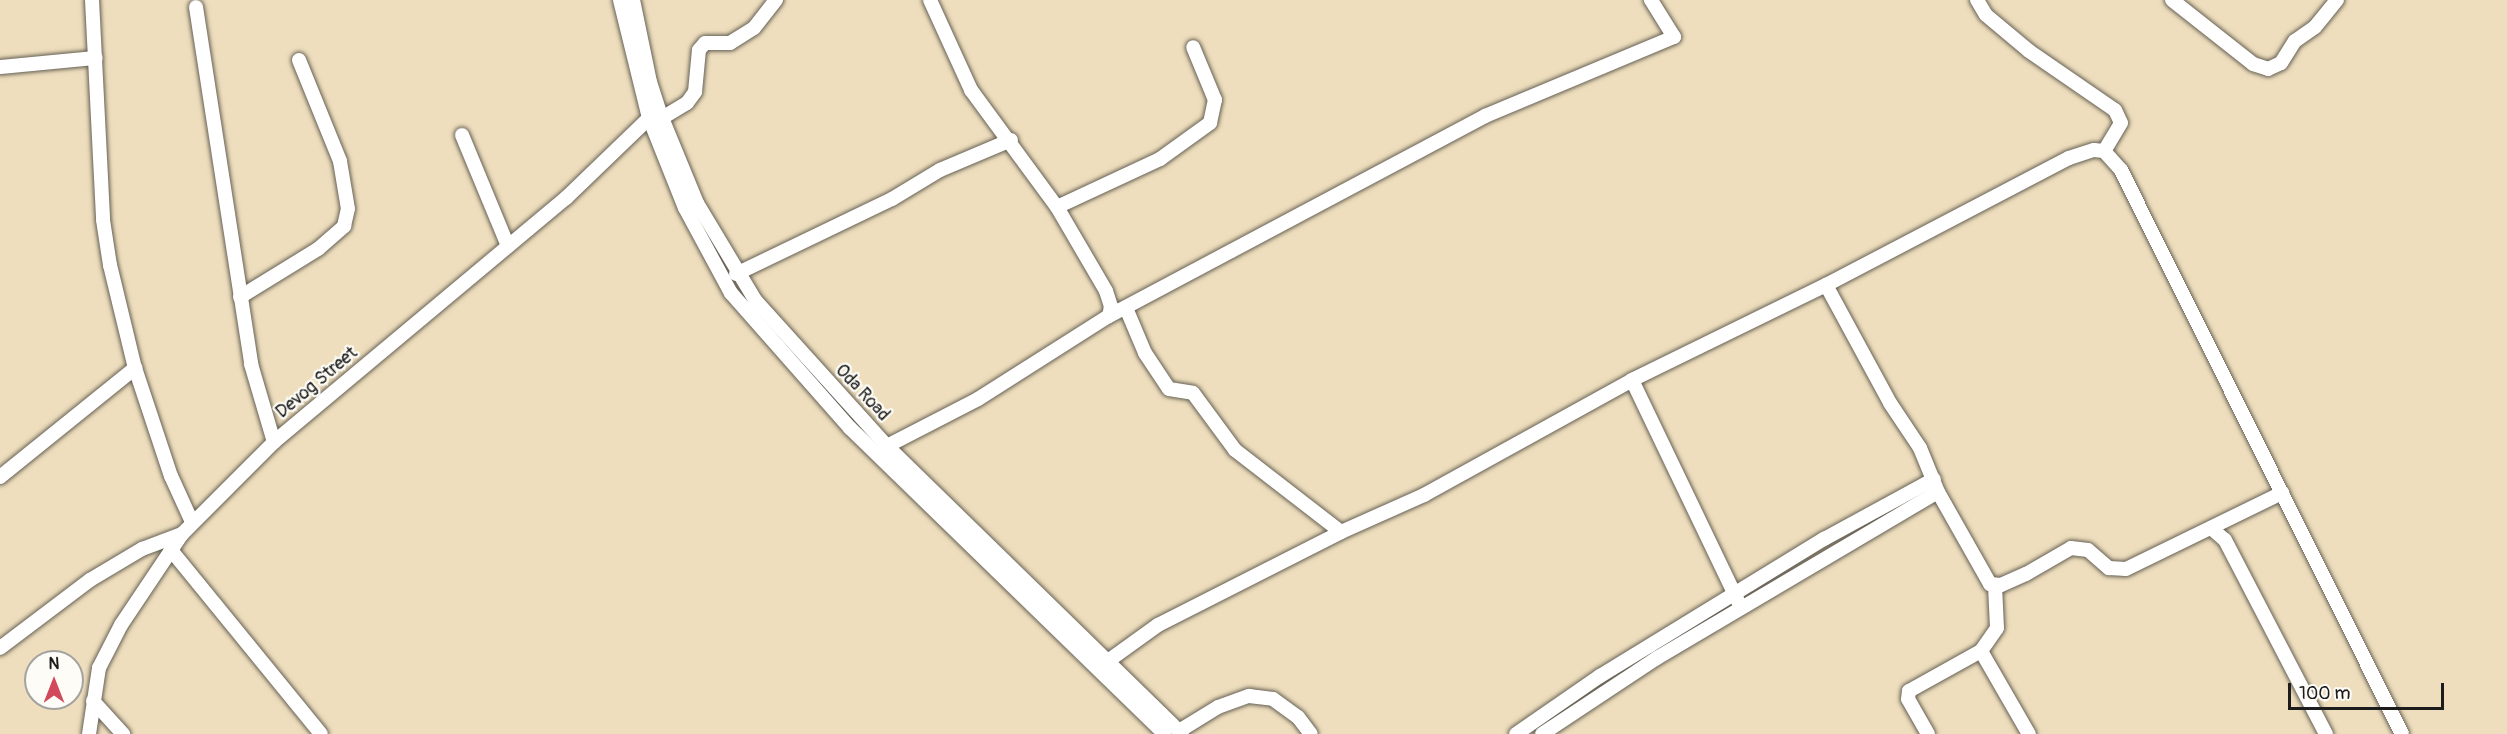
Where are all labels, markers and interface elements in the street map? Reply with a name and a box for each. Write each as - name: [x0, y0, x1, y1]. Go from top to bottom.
- street label: Devog Street: [272, 343, 362, 423]
- street label: Oda Road: [830, 360, 894, 426]
- north arrow: [24, 650, 84, 710]
- text: N: [49, 654, 59, 674]
- scale bar: [2291, 671, 2447, 709]
- text: 100 m: [2299, 682, 2351, 705]

